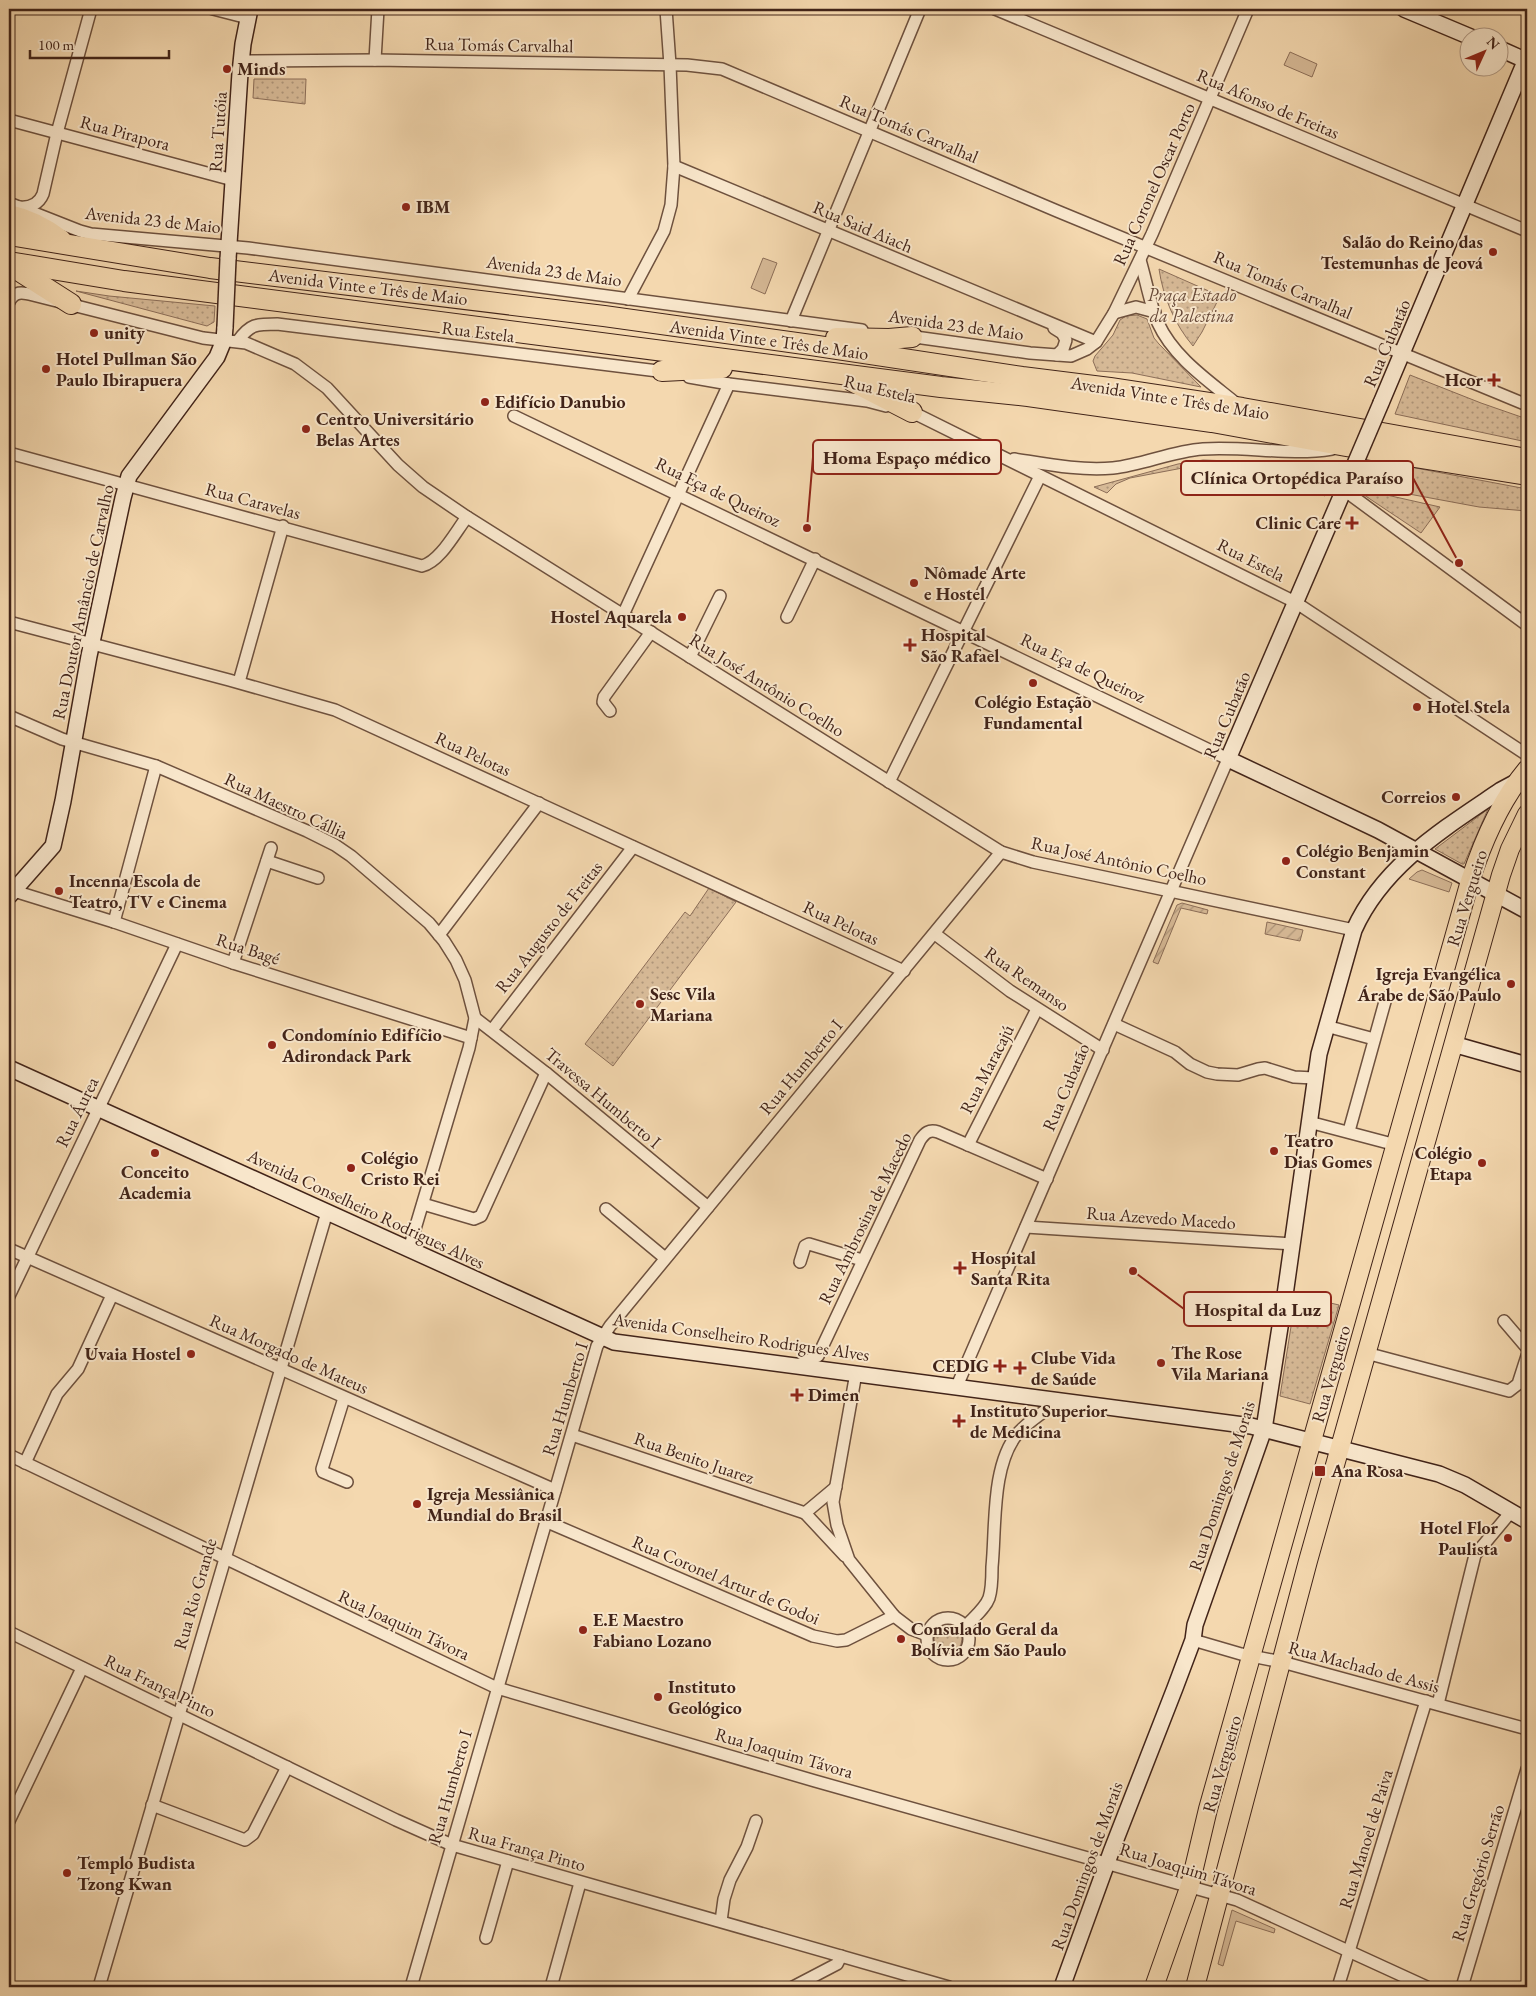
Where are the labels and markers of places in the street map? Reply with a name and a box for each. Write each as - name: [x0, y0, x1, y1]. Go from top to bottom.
- place label: Minds: [237, 57, 285, 80]
- marker: Minds: [221, 63, 233, 75]
- place label: IBM: [416, 195, 451, 218]
- marker: IBM: [400, 201, 412, 213]
- place label: Salão do Reino das Testemunhas de Jeová: [1320, 230, 1483, 274]
- marker: Salão do Reino das Testemunhas de Jeová: [1487, 246, 1499, 258]
- place label: unity: [104, 321, 145, 344]
- marker: unity: [88, 327, 100, 339]
- place label: Hotel Pullman São Paulo Ibirapuera: [56, 347, 197, 391]
- marker: Hotel Pullman São Paulo Ibirapuera: [40, 363, 52, 375]
- place label: Hcor: [1445, 368, 1484, 391]
- marker: Hcor: [1487, 373, 1501, 387]
- place label: Edifício Danubio: [495, 390, 626, 413]
- marker: Edifício Danubio: [479, 396, 491, 408]
- place label: Centro Universitário Belas Artes: [316, 407, 474, 451]
- marker: Centro Universitário Belas Artes: [300, 423, 312, 435]
- callout: Homa Espaço médico: [813, 440, 1001, 474]
- callout: Clínica Ortopédica Paraíso: [1181, 461, 1413, 495]
- place label: Clinic Care: [1255, 511, 1341, 534]
- marker: Clinic Care: [1345, 516, 1359, 530]
- place label: Nômade Arte e Hostel: [924, 561, 1026, 605]
- marker: Nômade Arte e Hostel: [908, 577, 920, 589]
- place label: Hostel Aquarela: [551, 605, 672, 628]
- marker: Hostel Aquarela: [676, 611, 688, 623]
- place label: Hospital São Rafael: [921, 623, 999, 667]
- marker: Hospital São Rafael: [903, 638, 917, 652]
- marker: Colégio Estação Fundamental: [1027, 677, 1039, 689]
- place label: Colégio Estação Fundamental: [974, 690, 1092, 734]
- place label: Hotel Stela: [1427, 695, 1510, 718]
- marker: Hotel Stela: [1411, 701, 1423, 713]
- place label: Correios: [1381, 785, 1446, 808]
- marker: Correios: [1450, 791, 1462, 803]
- place label: Colégio Benjamin Constant: [1296, 839, 1429, 883]
- marker: Colégio Benjamin Constant: [1280, 855, 1292, 867]
- place label: Incenna Escola de Teatro, TV e Cinema: [69, 869, 227, 913]
- marker: Incenna Escola de Teatro, TV e Cinema: [53, 885, 65, 897]
- place label: Igreja Evangélica Árabe de São Paulo: [1356, 962, 1501, 1006]
- marker: Igreja Evangélica Árabe de São Paulo: [1505, 978, 1517, 990]
- place label: Sesc Vila Mariana: [650, 982, 715, 1026]
- marker: Sesc Vila Mariana: [634, 998, 646, 1010]
- place label: Condomínio Edifício Adirondack Park: [281, 1023, 442, 1067]
- marker: Condomínio Edifício Adirondack Park: [266, 1039, 278, 1051]
- place label: Teatro Dias Gomes: [1284, 1129, 1372, 1173]
- place label: Colégio Etapa: [1415, 1141, 1472, 1185]
- marker: Teatro Dias Gomes: [1268, 1145, 1280, 1157]
- place label: Colégio Cristo Rei: [361, 1146, 440, 1190]
- marker: Conceito Academia: [149, 1147, 161, 1159]
- marker: Colégio Etapa: [1476, 1157, 1488, 1169]
- place label: Conceito Academia: [118, 1160, 191, 1204]
- marker: Colégio Cristo Rei: [345, 1162, 357, 1174]
- place label: Hospital Santa Rita: [971, 1246, 1050, 1290]
- marker: Hospital Santa Rita: [953, 1261, 967, 1275]
- callout: Hospital da Luz: [1184, 1292, 1331, 1326]
- place label: The Rose Vila Mariana: [1171, 1341, 1269, 1385]
- place label: Uvaia Hostel: [85, 1342, 181, 1365]
- place label: Clube Vida de Saúde: [1031, 1346, 1116, 1390]
- marker: Uvaia Hostel: [185, 1348, 197, 1360]
- place label: CEDIG: [933, 1354, 989, 1377]
- marker: The Rose Vila Mariana: [1155, 1357, 1167, 1369]
- marker: CEDIG: [993, 1359, 1007, 1373]
- marker: Clube Vida de Saúde: [1013, 1361, 1027, 1375]
- place label: Dimen: [808, 1383, 859, 1406]
- marker: Dimen: [790, 1388, 804, 1402]
- place label: Instituto Superior de Medicina: [970, 1399, 1108, 1443]
- marker: Instituto Superior de Medicina: [952, 1414, 966, 1428]
- place label: Ana Rosa: [1330, 1459, 1404, 1482]
- marker: Ana Rosa: [1313, 1464, 1327, 1478]
- place label: Igreja Messiânica Mundial do Brasil: [427, 1482, 562, 1526]
- marker: Igreja Messiânica Mundial do Brasil: [411, 1498, 423, 1510]
- place label: Hotel Flor Paulista: [1420, 1516, 1499, 1560]
- marker: Hotel Flor Paulista: [1502, 1532, 1514, 1544]
- place label: E.E Maestro Fabiano Lozano: [593, 1608, 712, 1652]
- place label: Consulado Geral da Bolívia em São Paulo: [911, 1617, 1066, 1661]
- marker: E.E Maestro Fabiano Lozano: [577, 1624, 589, 1636]
- marker: Consulado Geral da Bolívia em São Paulo: [895, 1633, 907, 1645]
- place label: Instituto Geológico: [668, 1675, 742, 1719]
- marker: Instituto Geológico: [652, 1691, 664, 1703]
- place label: Templo Budista Tzong Kwan: [77, 1851, 195, 1895]
- marker: Templo Budista Tzong Kwan: [61, 1867, 73, 1879]

